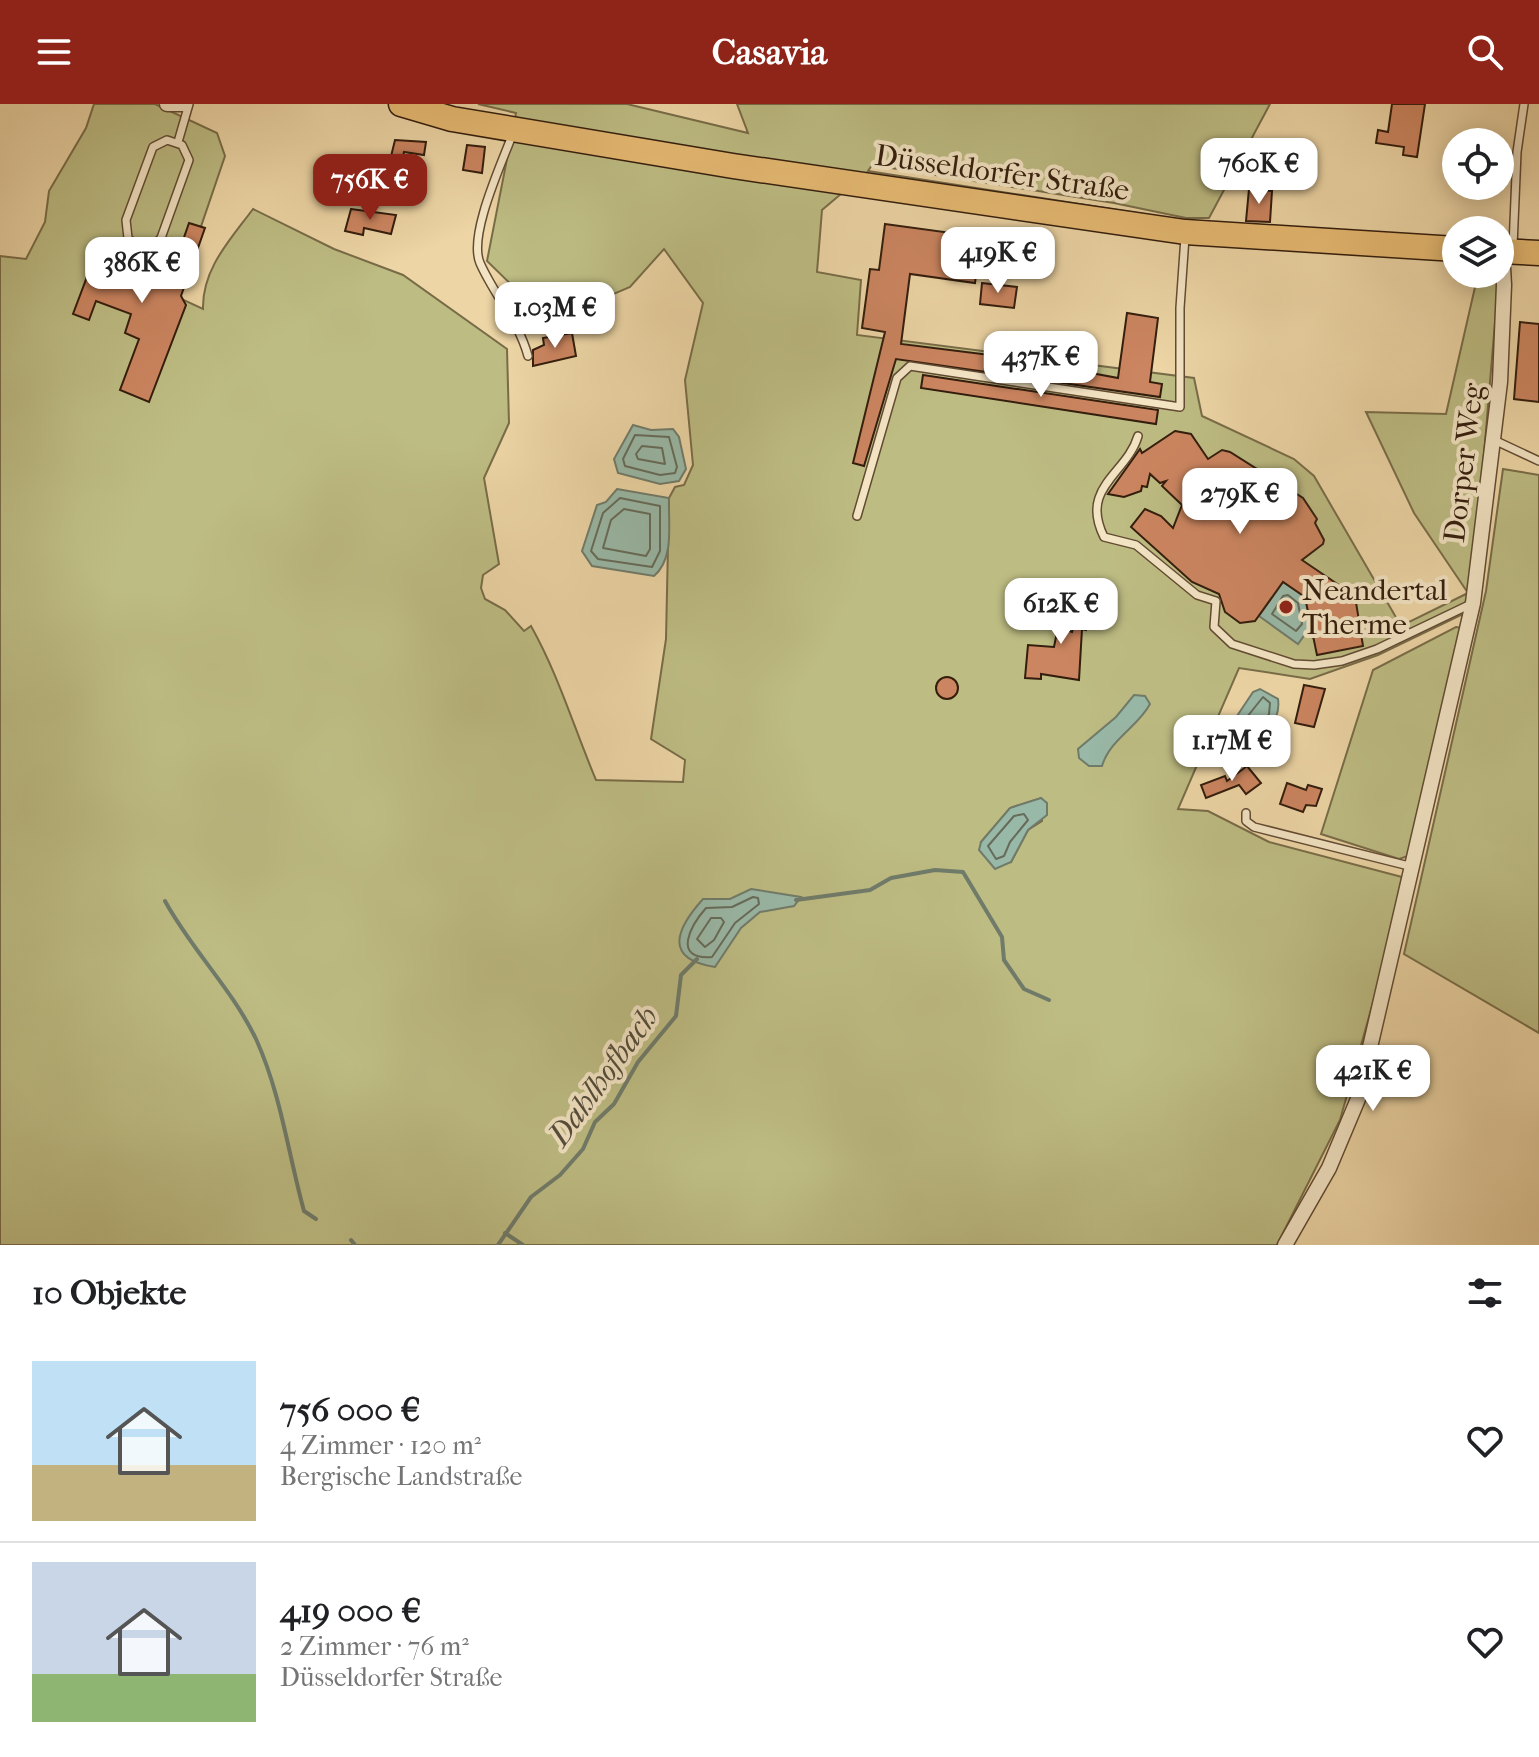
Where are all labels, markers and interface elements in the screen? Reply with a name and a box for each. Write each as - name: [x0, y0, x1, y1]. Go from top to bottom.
- icon: menu: [32, 30, 76, 74]
- icon: search: [1463, 30, 1507, 74]
- text: Casavia: [712, 31, 827, 73]
- map controls: [1442, 128, 1514, 288]
- button: locate: [1442, 128, 1514, 200]
- street label: Düsseldorfer Straße: [873, 138, 1132, 208]
- pin: 760K €: [1194, 138, 1324, 206]
- text: 760K €: [1219, 148, 1299, 179]
- pin: 756K €: [305, 154, 435, 222]
- text: 756K €: [331, 164, 409, 195]
- button: layers: [1442, 216, 1514, 288]
- pin: 419K €: [933, 227, 1063, 295]
- pin: 386K €: [77, 237, 207, 305]
- text: 419K €: [959, 237, 1037, 268]
- text: 386K €: [103, 247, 181, 278]
- pin: 1.03M €: [481, 282, 629, 350]
- text: 1.03M €: [513, 292, 597, 323]
- pin: 437K €: [976, 331, 1106, 399]
- text: 437K €: [1002, 341, 1080, 372]
- street label: Dorper Weg: [1437, 380, 1491, 545]
- pin: 279K €: [1175, 468, 1305, 536]
- text: 279K €: [1200, 478, 1280, 509]
- place label: Neandertal Therme: [1302, 573, 1447, 642]
- pin: 612K €: [996, 578, 1126, 646]
- text: 612K €: [1023, 588, 1099, 619]
- marker: Neandertal Therme: [1277, 598, 1295, 616]
- pin: 1.17M €: [1158, 715, 1306, 783]
- text: 1.17M €: [1192, 725, 1272, 756]
- water label: Dahlhofbach: [539, 999, 666, 1154]
- pin: 421K €: [1308, 1045, 1438, 1113]
- text: 421K €: [1334, 1055, 1412, 1086]
- icon: filters: [1463, 1271, 1507, 1315]
- text: 10 Objekte: [32, 1273, 186, 1313]
- text: 756 000 €: [280, 1390, 421, 1430]
- icon: home: [96, 1393, 192, 1489]
- icon: heart: [1463, 1419, 1507, 1463]
- text: 4 Zimmer · 120 m²: [280, 1430, 481, 1461]
- text: Bergische Landstraße: [280, 1461, 522, 1492]
- text: 419 000 €: [280, 1591, 421, 1631]
- icon: home: [96, 1594, 192, 1690]
- icon: heart: [1463, 1620, 1507, 1664]
- text: 2 Zimmer · 76 m²: [280, 1631, 469, 1662]
- text: Düsseldorfer Straße: [280, 1662, 502, 1693]

